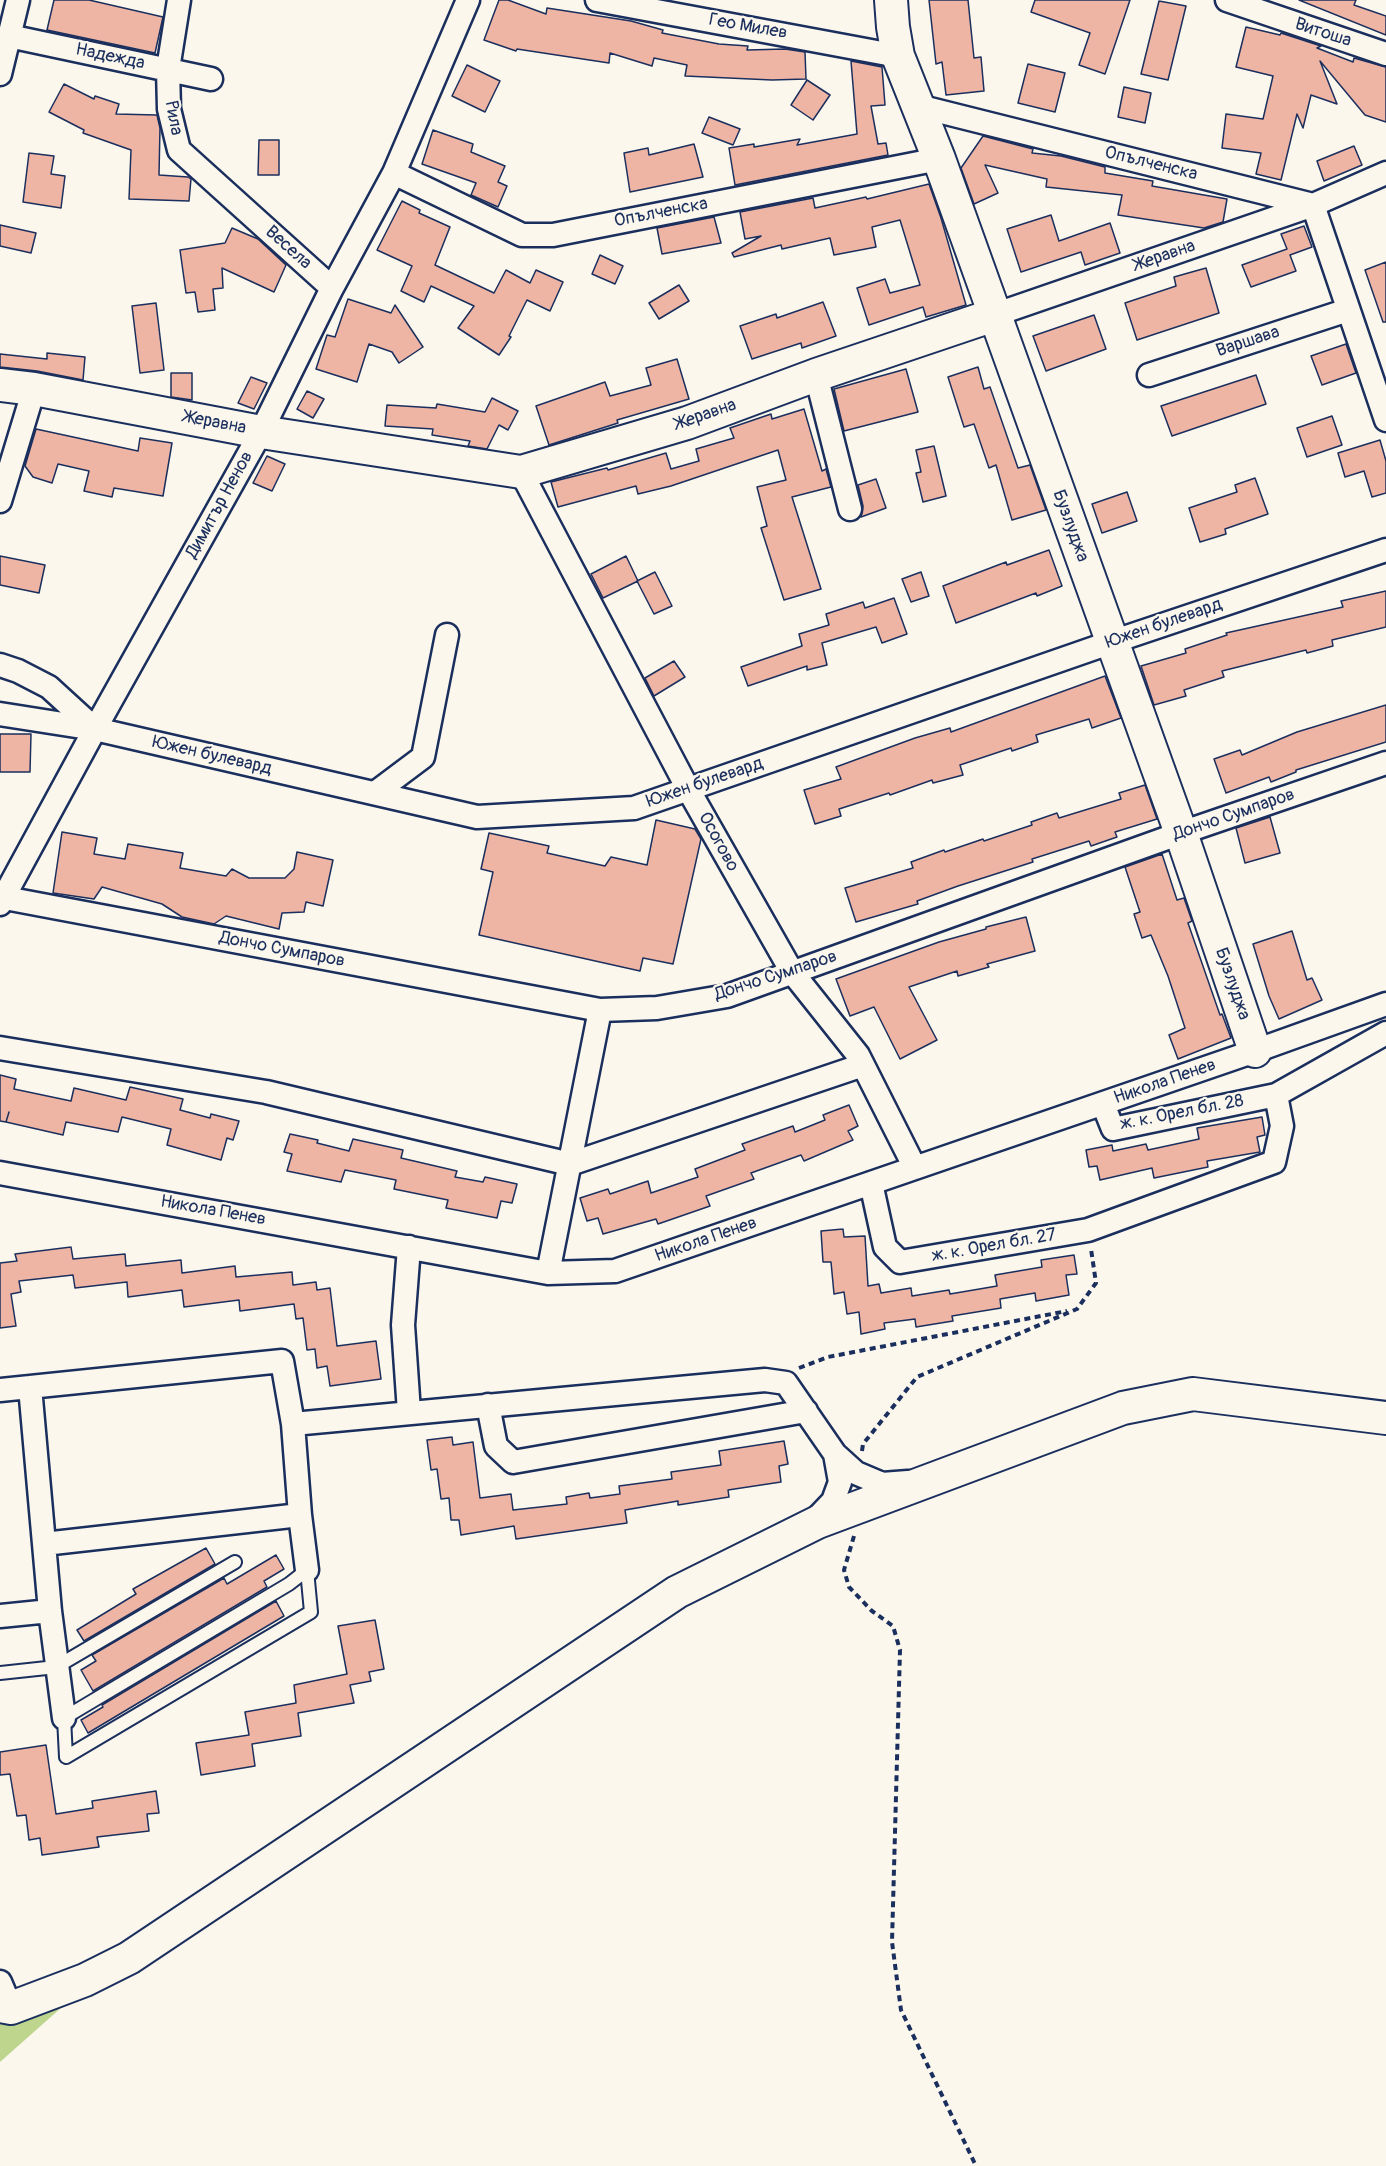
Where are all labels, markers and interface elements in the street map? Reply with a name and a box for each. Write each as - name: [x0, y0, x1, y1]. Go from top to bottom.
- street label: Гео Милев: [707, 9, 789, 45]
- street label: Витоша: [1292, 14, 1354, 52]
- street label: Надежда: [73, 39, 147, 75]
- street label: Рила: [159, 99, 187, 137]
- street label: Опълченска: [1102, 142, 1200, 186]
- street label: Опълченска: [612, 193, 710, 233]
- street label: Весела: [260, 222, 316, 274]
- street label: Жеравна: [1132, 236, 1198, 276]
- street label: Варшава: [1214, 322, 1282, 362]
- street label: Жеравна: [673, 395, 739, 435]
- street label: Жеравна: [182, 406, 248, 440]
- street label: Димитър Ненов: [182, 448, 258, 562]
- street label: Бузлуджа: [1047, 487, 1093, 565]
- street label: Южен булевард: [1103, 594, 1225, 654]
- street label: Южен булевард: [150, 732, 274, 780]
- street label: Южен булевард: [644, 753, 766, 813]
- street label: Дончо Сумпаров: [1170, 784, 1298, 846]
- street label: Осогово: [693, 809, 743, 875]
- street label: Дончо Сумпаров: [217, 927, 347, 973]
- street label: Бузлуджа: [1210, 945, 1254, 1023]
- street label: Дончо Сумпаров: [712, 946, 840, 1006]
- street label: Никола Пенев: [1111, 1054, 1219, 1110]
- street label: ж. к. Орел бл. 28: [1118, 1090, 1246, 1136]
- street label: Никола Пенев: [159, 1191, 267, 1231]
- street label: Никола Пенев: [652, 1212, 760, 1268]
- street label: ж. к. Орел бл. 27: [930, 1224, 1058, 1268]

